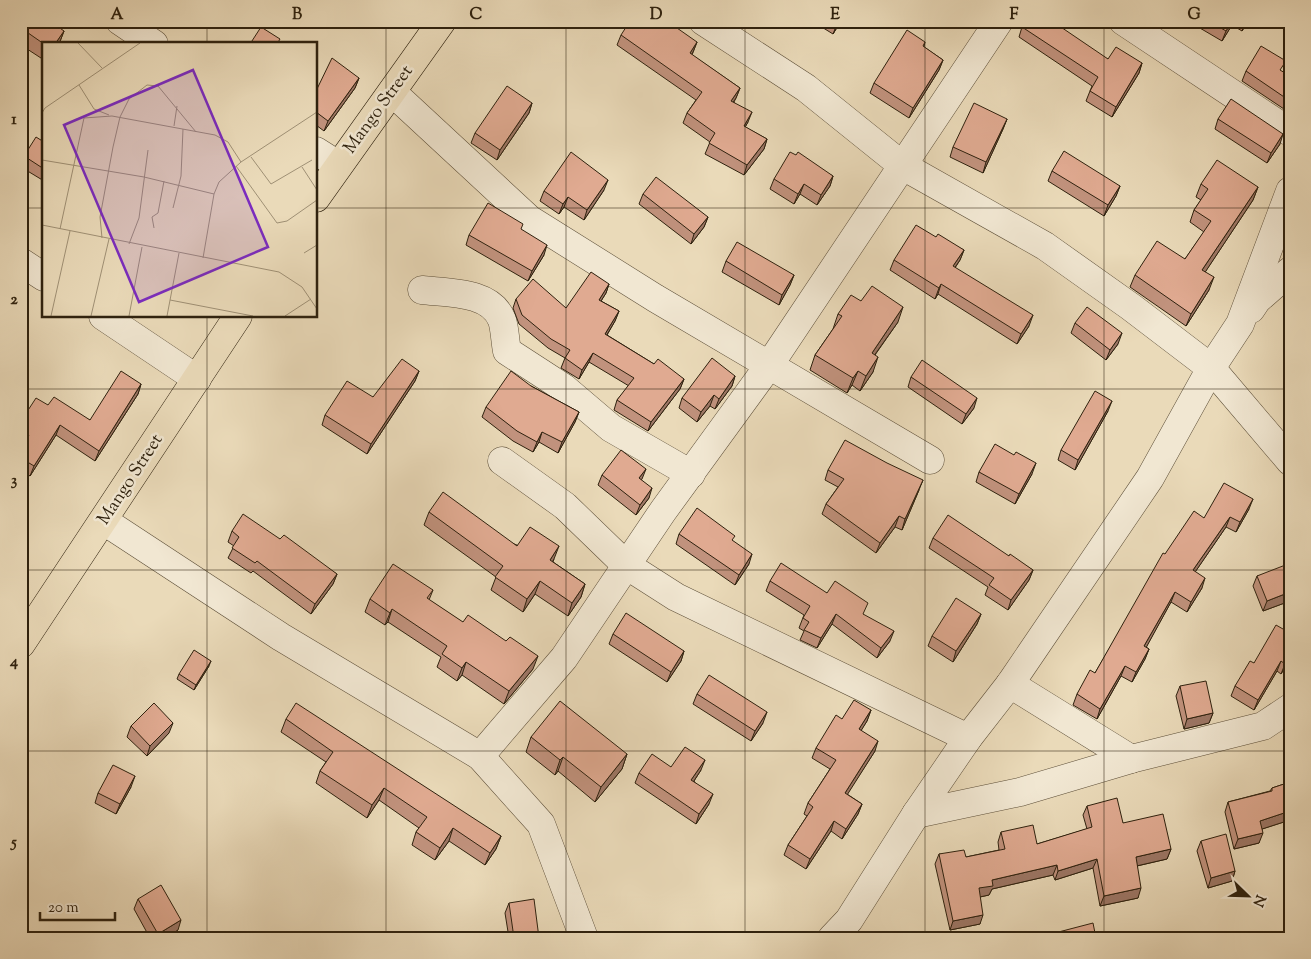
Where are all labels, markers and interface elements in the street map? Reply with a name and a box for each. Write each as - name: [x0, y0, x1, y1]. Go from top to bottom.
- text: A: [111, 4, 124, 27]
- text: B: [292, 4, 302, 27]
- text: C: [470, 4, 483, 27]
- text: D: [650, 4, 663, 27]
- text: E: [830, 4, 840, 27]
- text: F: [1010, 4, 1019, 27]
- text: G: [1187, 4, 1201, 27]
- inset map: [42, 42, 318, 318]
- street label: Mango Street: [338, 60, 420, 160]
- text: 1: [11, 109, 17, 132]
- text: 2: [10, 289, 18, 312]
- street label: Mango Street: [92, 429, 170, 531]
- text: 3: [11, 470, 18, 493]
- text: 4: [9, 651, 18, 674]
- text: 5: [9, 832, 17, 855]
- north arrow: [1224, 872, 1274, 922]
- scale bar: [40, 889, 115, 921]
- text: N: [1247, 891, 1270, 909]
- text: 20 m: [48, 898, 79, 919]

